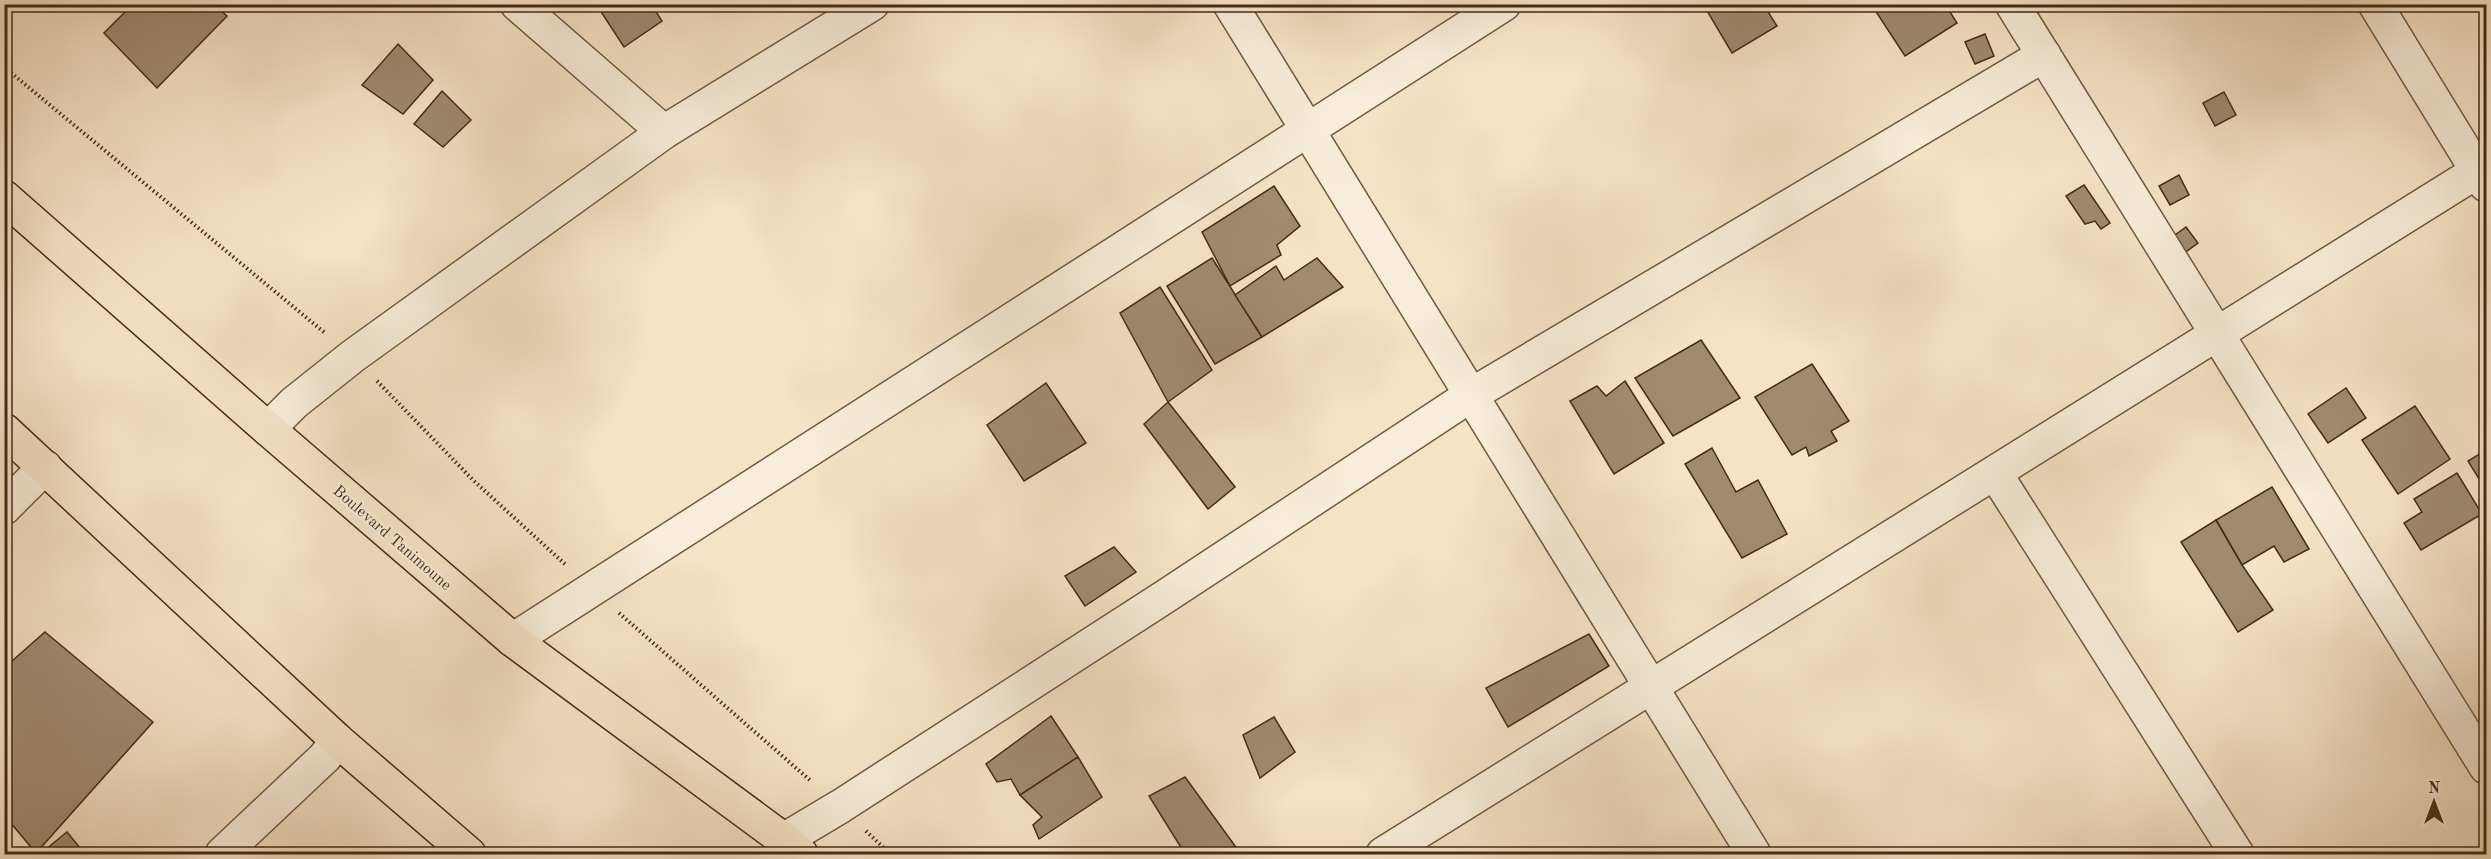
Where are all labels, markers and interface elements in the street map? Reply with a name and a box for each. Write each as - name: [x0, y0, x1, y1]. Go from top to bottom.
- street label: Boulevard Tanimoune: [329, 483, 454, 594]
- north arrow: [2404, 772, 2464, 832]
- text: N: [2428, 781, 2441, 797]

